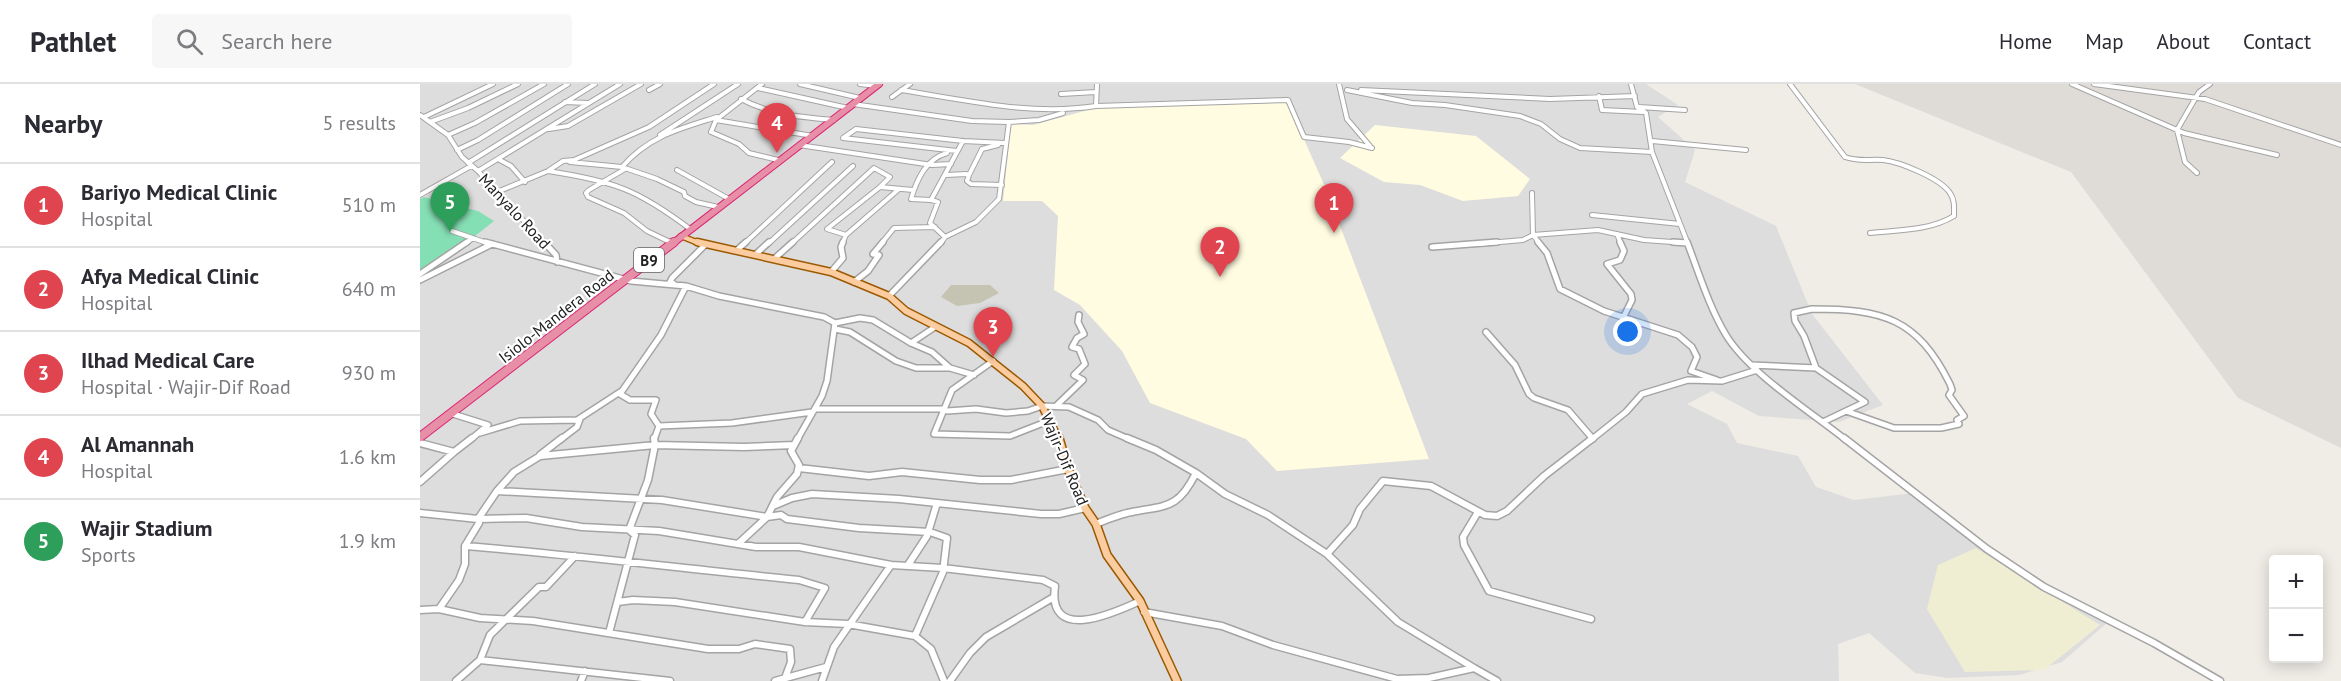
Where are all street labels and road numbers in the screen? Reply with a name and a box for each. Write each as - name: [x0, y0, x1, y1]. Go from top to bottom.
- street label: Manyalo Road: [475, 169, 555, 253]
- road number: B9: [634, 248, 664, 272]
- street label: Isiolo-Mandera Road: [494, 265, 618, 367]
- street label: Wajir-Dif Road: [1037, 410, 1093, 508]

